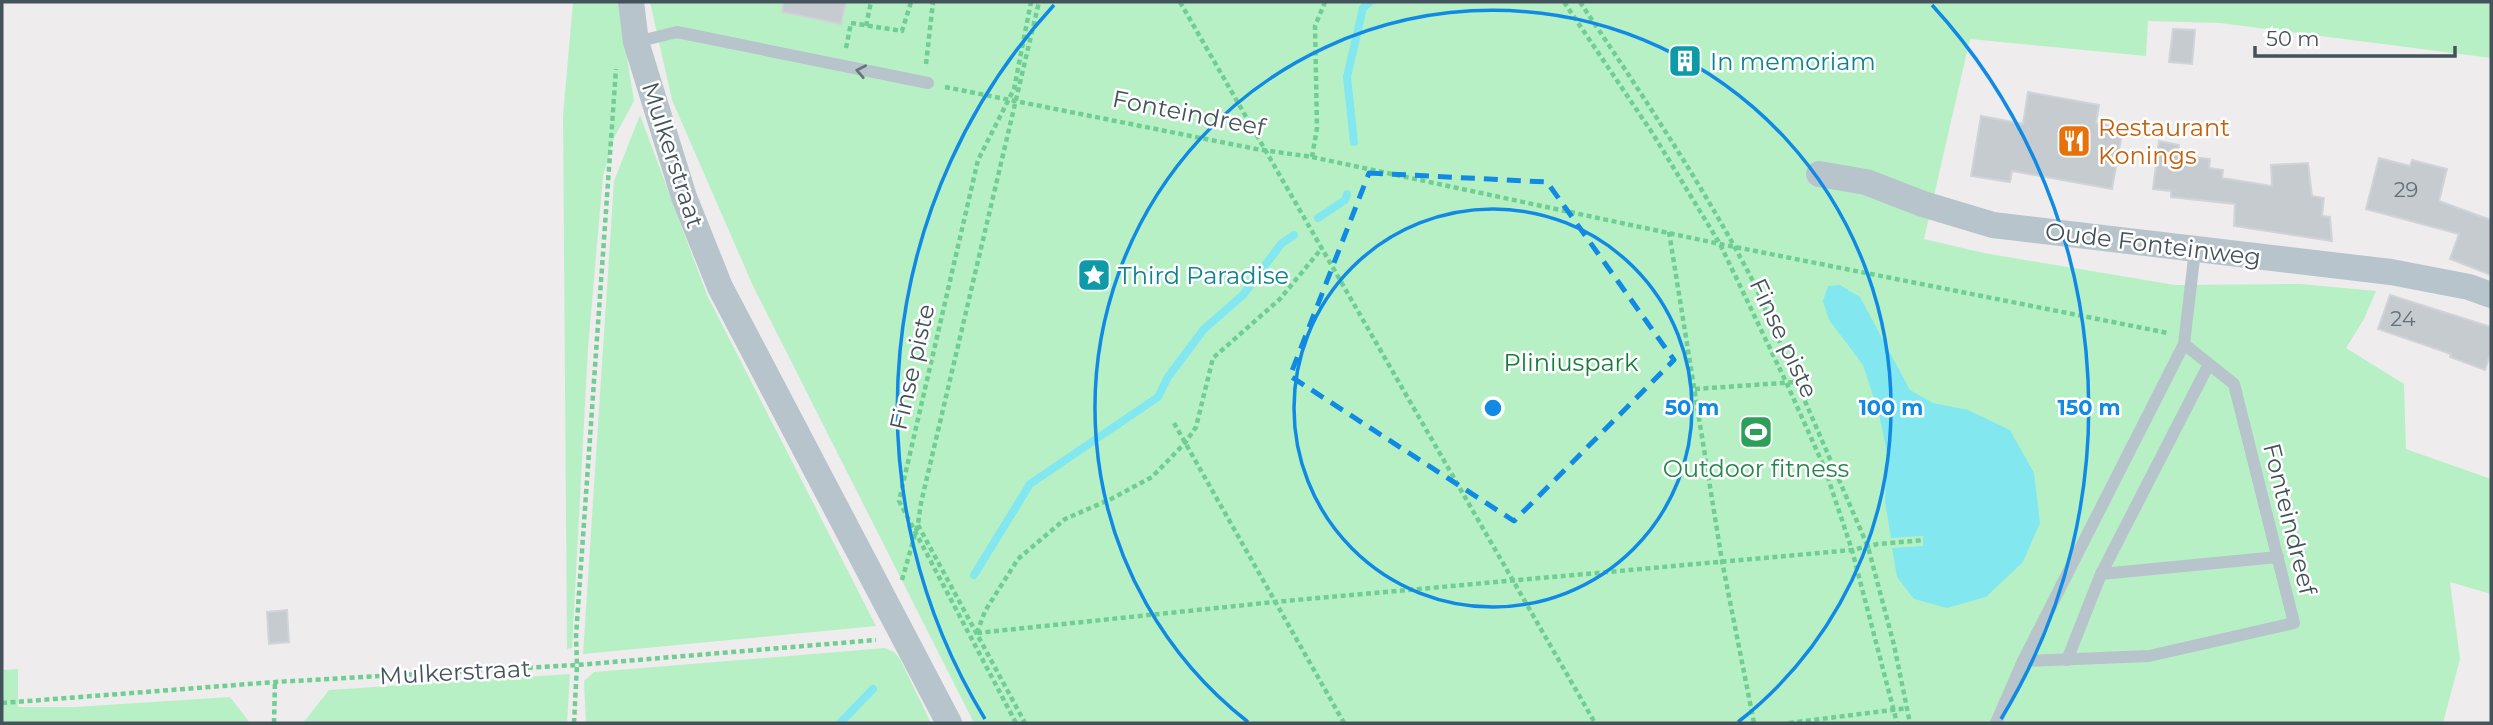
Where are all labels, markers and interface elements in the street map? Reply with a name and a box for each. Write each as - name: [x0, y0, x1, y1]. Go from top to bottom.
- scale bar: [2255, 14, 2454, 58]
- text: 50 m: [2266, 26, 2320, 51]
- building icon: In memoriam: [1666, 42, 1704, 80]
- place label: In memoriam: [1710, 47, 1876, 76]
- one-way arrow: [855, 64, 867, 79]
- street label: Mulkerstraat: [636, 78, 710, 232]
- street label: Fonteindreef: [1110, 84, 1269, 142]
- place label: Restaurant Konings: [2098, 113, 2230, 170]
- restaurant icon: Restaurant Konings: [2055, 122, 2093, 160]
- house number: 29: [2394, 177, 2418, 202]
- street label: Oude Fonteinweg: [2043, 216, 2263, 272]
- place icon: Third Paradise: [1075, 256, 1113, 294]
- place label: Third Paradise: [1118, 261, 1289, 290]
- street label: Finse piste: [1744, 274, 1824, 402]
- street label: Finse piste: [883, 301, 941, 433]
- house number: 24: [2390, 306, 2416, 331]
- park label: Pliniuspark: [1504, 348, 1639, 377]
- text: 50 m: [1665, 395, 1719, 420]
- text: 100 m: [1859, 395, 1923, 420]
- text: 150 m: [2058, 395, 2120, 420]
- centre of rings: [1481, 396, 1505, 420]
- sports icon: Outdoor fitness: [1737, 413, 1775, 451]
- street label: Fonteindreef: [2257, 440, 2323, 599]
- place label: Outdoor fitness: [1663, 454, 1849, 483]
- street label: Mulkerstraat: [379, 654, 532, 690]

